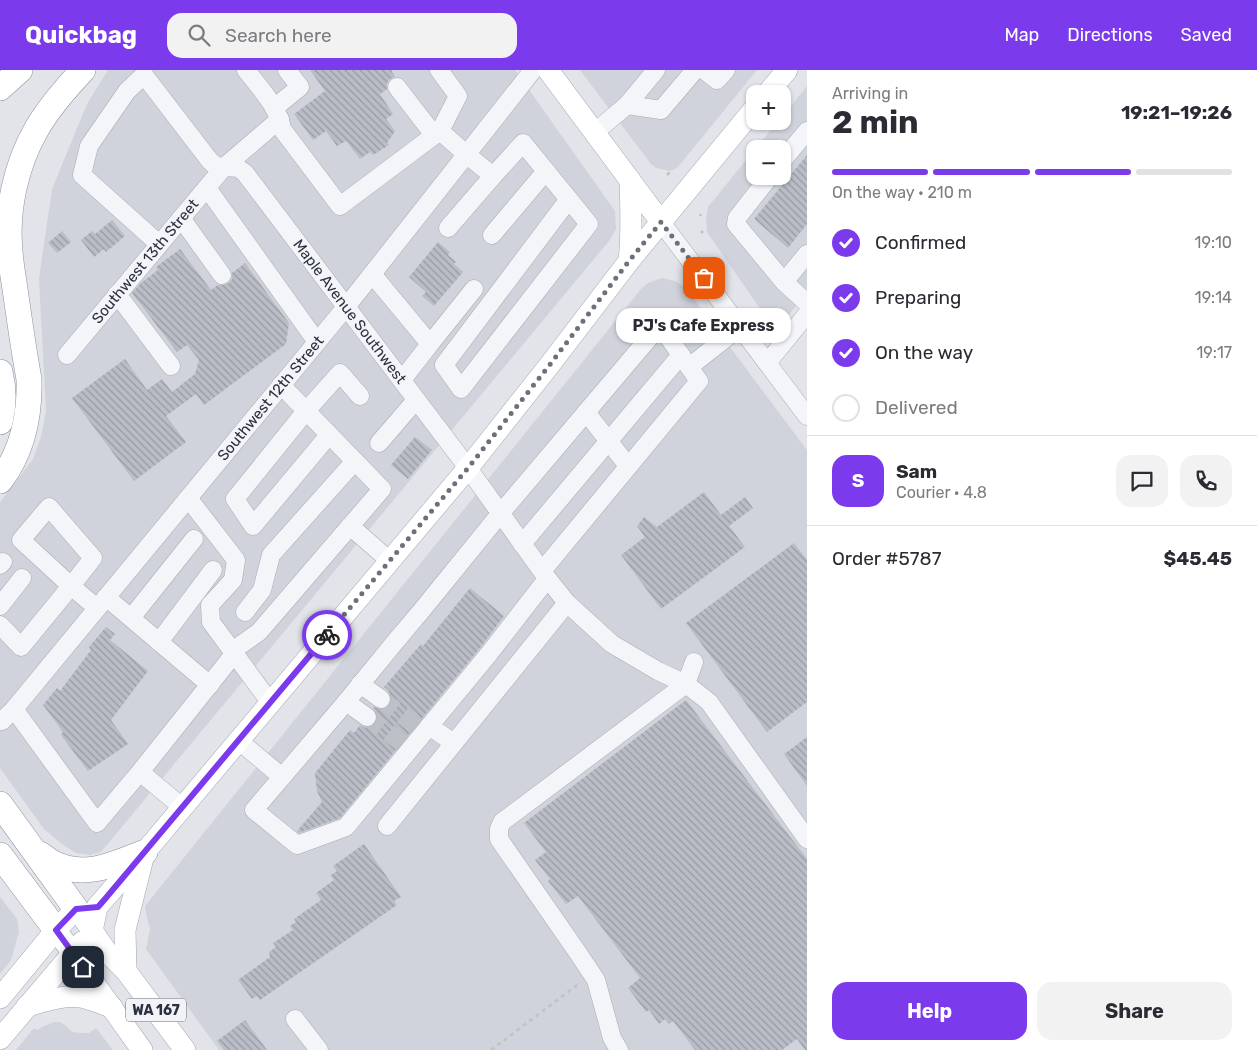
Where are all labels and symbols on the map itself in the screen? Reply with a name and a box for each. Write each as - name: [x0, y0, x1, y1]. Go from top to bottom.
- street label: Southwest 13th Street: [88, 195, 202, 327]
- street label: Maple Avenue Southwest: [289, 236, 410, 387]
- pin: [683, 257, 725, 299]
- callout: PJ's Cafe Express: [616, 308, 792, 343]
- street label: Southwest 12th Street: [214, 332, 328, 464]
- courier: [302, 610, 352, 660]
- pin: [62, 946, 104, 988]
- road number: WA 167: [126, 998, 186, 1022]

